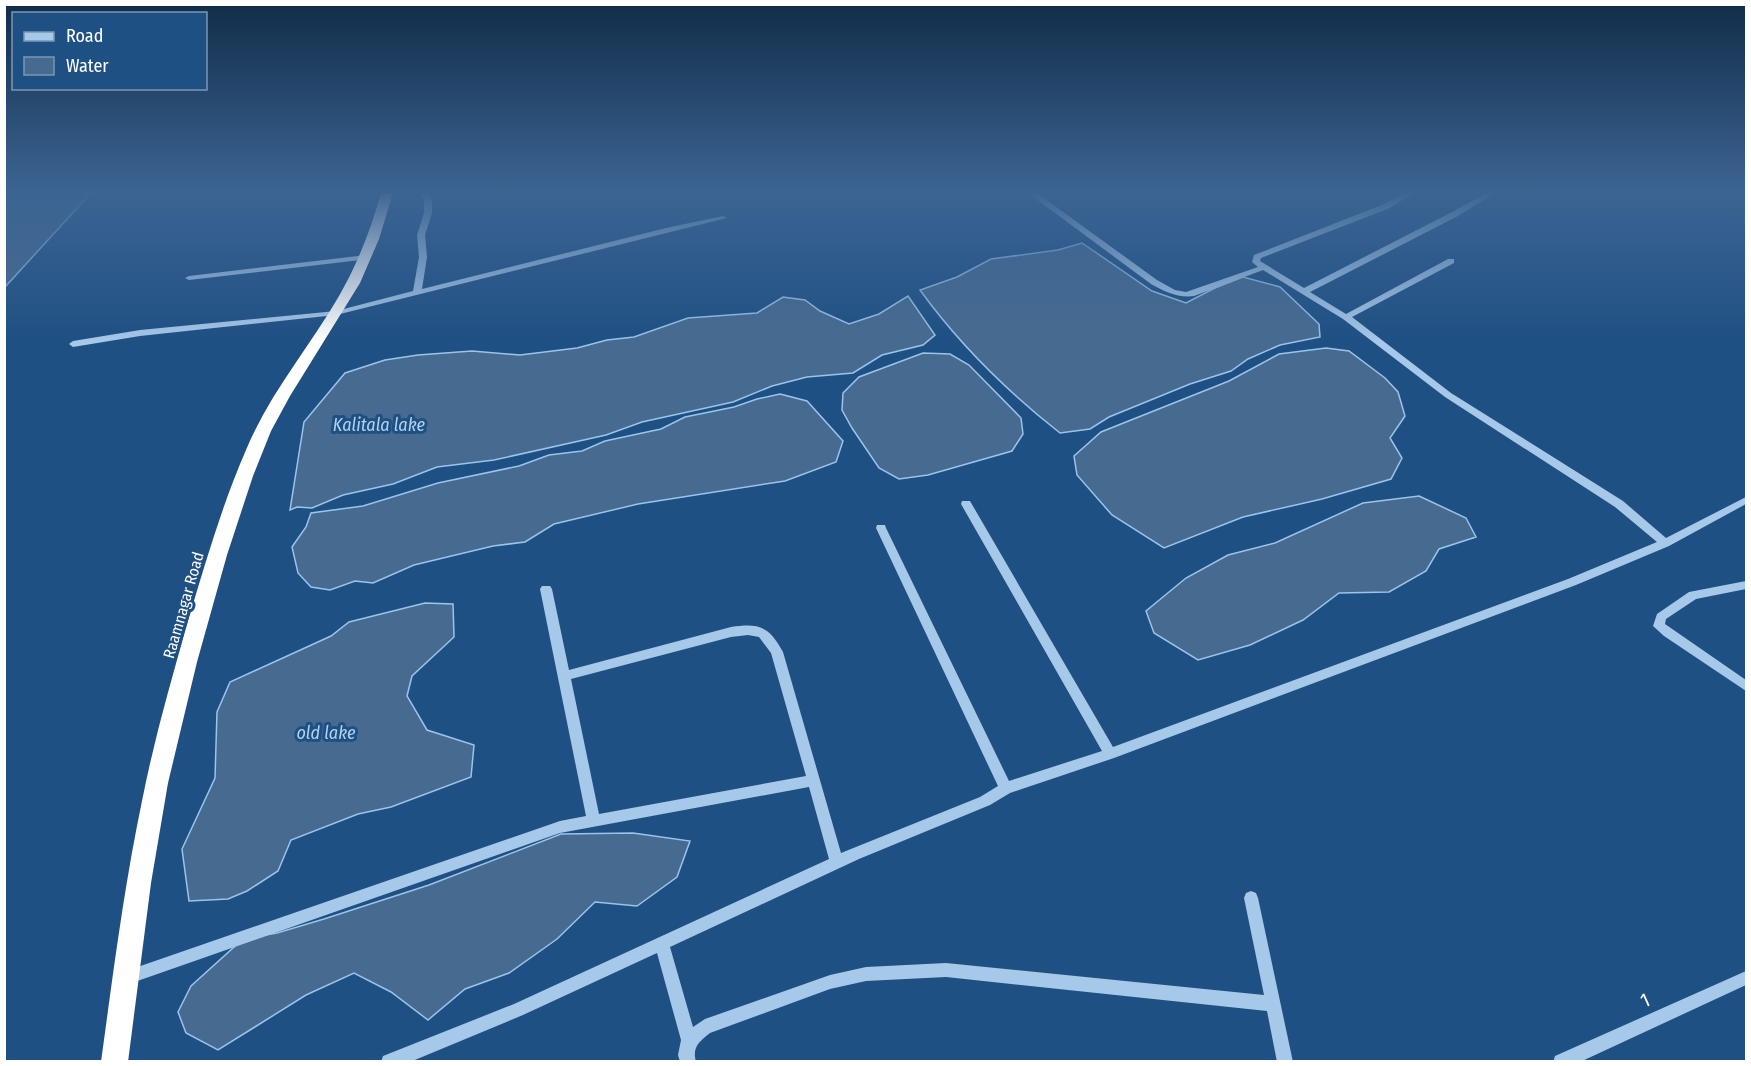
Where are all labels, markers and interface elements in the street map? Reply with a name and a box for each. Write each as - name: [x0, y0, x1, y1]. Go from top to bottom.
- legend: [12, 12, 207, 90]
- text: Road: [66, 25, 103, 47]
- text: Water: [66, 55, 109, 77]
- water label: Kalitala lake: [333, 414, 426, 436]
- street label: Raamnagar Road: [159, 550, 208, 661]
- water label: old lake: [296, 722, 356, 744]
- street label: 1: [1637, 987, 1653, 1013]

